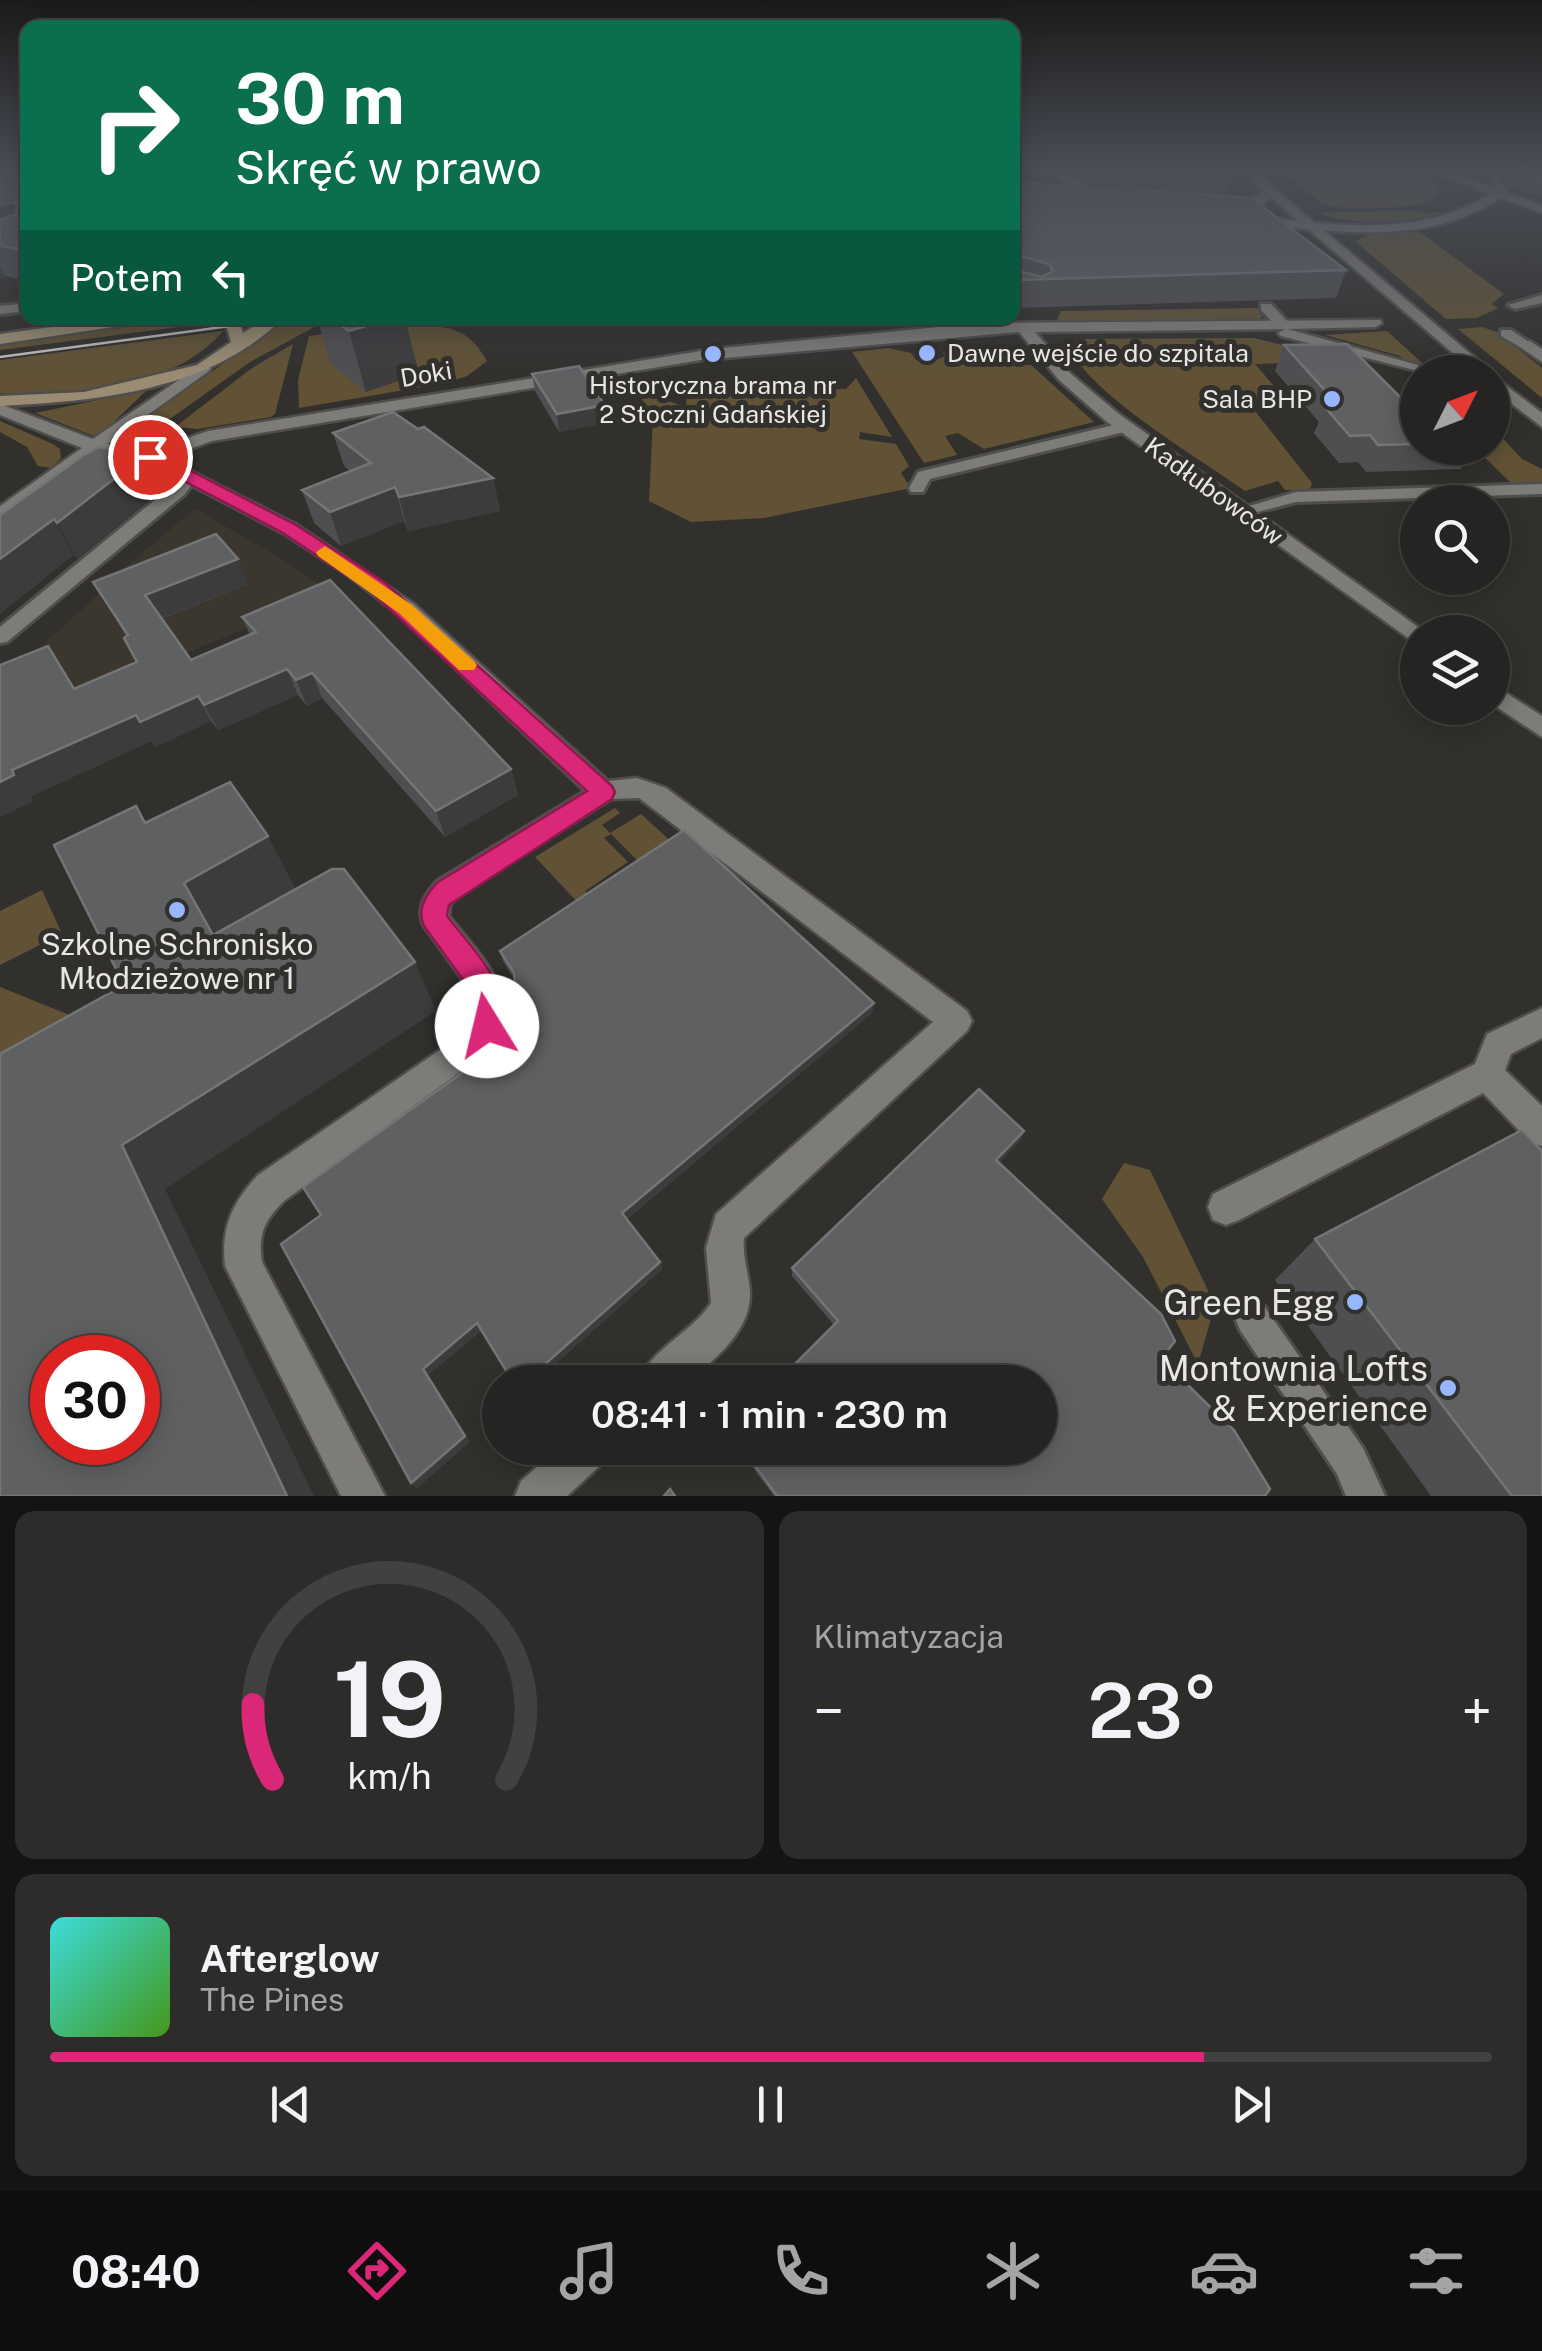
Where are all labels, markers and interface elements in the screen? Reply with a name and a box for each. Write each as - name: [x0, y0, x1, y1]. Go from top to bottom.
- text: 30 m: [235, 57, 405, 140]
- icon: right: [70, 60, 200, 190]
- text: Skręć w prawo: [235, 141, 542, 194]
- icon: left: [203, 250, 258, 305]
- text: Potem: [70, 255, 183, 300]
- place label: Dawne wejście do szpitala: [947, 338, 1249, 368]
- marker: Dawne wejście do szpitala: [916, 342, 938, 364]
- marker: Historyczna brama nr 2 Stoczni Gdańskiej: [702, 343, 724, 365]
- street label: Doki: [398, 355, 454, 393]
- north arrow: [1400, 355, 1510, 465]
- map controls: [1400, 355, 1510, 725]
- place label: Historyczna brama nr 2 Stoczni Gdańskiej: [589, 370, 837, 429]
- place label: Sala BHP: [1202, 384, 1312, 414]
- marker: Sala BHP: [1321, 388, 1343, 410]
- pin: [108, 415, 193, 500]
- icon: arrive: [123, 430, 178, 485]
- street label: Kadłubowców: [1139, 431, 1289, 551]
- button: search: [1400, 485, 1510, 595]
- button: layers: [1400, 615, 1510, 725]
- marker: Szkolne Schronisko Młodzieżowe nr 1: [166, 899, 188, 921]
- place label: Szkolne Schronisko Młodzieżowe nr 1: [41, 926, 313, 996]
- position arrow: [435, 974, 539, 1078]
- place label: Green Egg: [1163, 1282, 1335, 1323]
- marker: Green Egg: [1344, 1291, 1366, 1313]
- speed limit sign: 30: [30, 1335, 160, 1465]
- place label: Montownia Lofts & Experience: [1159, 1348, 1428, 1429]
- marker: Montownia Lofts & Experience: [1437, 1377, 1459, 1399]
- text: 08:41 · 1 min · 230 m: [591, 1392, 948, 1437]
- text: Klimatyzacja: [814, 1618, 1004, 1655]
- text: 19: [333, 1638, 446, 1760]
- text: 23°: [1088, 1667, 1218, 1755]
- text: −: [814, 1679, 844, 1743]
- text: +: [1461, 1679, 1492, 1743]
- text: km/h: [347, 1755, 431, 1797]
- text: Afterglow: [200, 1936, 380, 1981]
- text: The Pines: [200, 1981, 344, 2018]
- icon: previous: [263, 2077, 318, 2132]
- icon: pause: [743, 2077, 798, 2132]
- icon: next: [1224, 2077, 1279, 2132]
- icon: directions: [342, 2236, 412, 2306]
- icon: music: [554, 2236, 624, 2306]
- icon: phone: [766, 2236, 836, 2306]
- icon: climate: [978, 2236, 1048, 2306]
- icon: car: [1189, 2236, 1259, 2306]
- icon: filters: [1401, 2236, 1471, 2306]
- text: 08:40: [71, 2245, 200, 2298]

